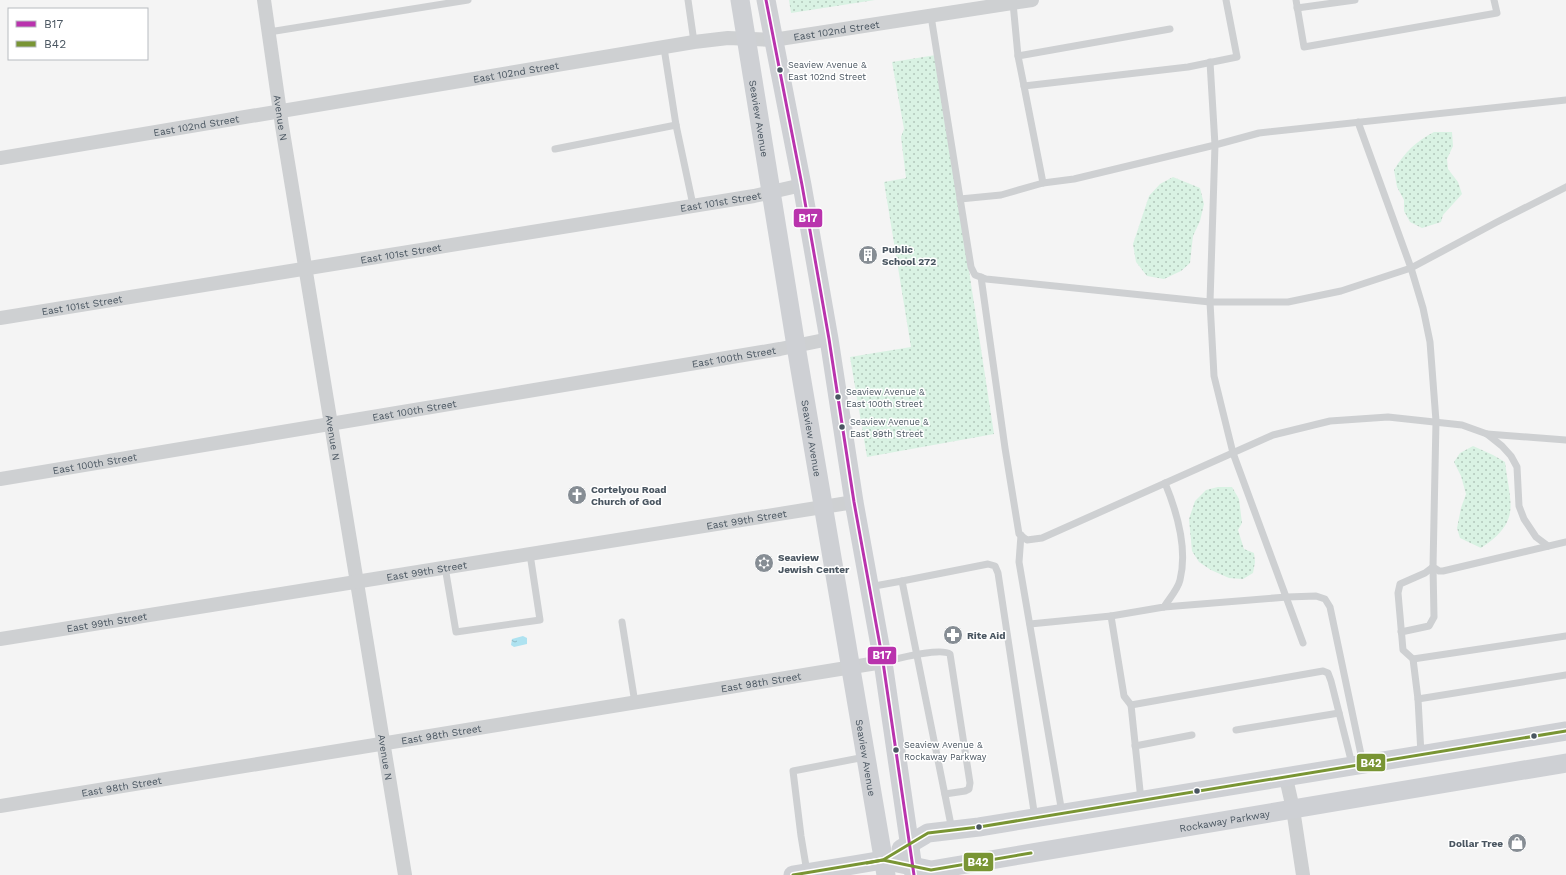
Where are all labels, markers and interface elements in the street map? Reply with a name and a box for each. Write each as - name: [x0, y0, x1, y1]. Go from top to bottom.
- legend: [8, 8, 148, 60]
- text: B17: [44, 17, 64, 31]
- street label: East 102nd Street: [793, 18, 881, 42]
- text: B42: [44, 37, 66, 51]
- street label: East 102nd Street: [472, 59, 560, 84]
- place label: Seaview Avenue & East 102nd Street: [788, 60, 867, 82]
- marker: Seaview Avenue & East 102nd Street: [775, 65, 785, 75]
- street label: Seaview Avenue: [748, 79, 771, 158]
- street label: Avenue N: [272, 94, 290, 142]
- street label: East 102nd Street: [153, 112, 241, 138]
- street label: East 101st Street: [679, 189, 763, 213]
- line badge: B17: [793, 208, 823, 228]
- text: B17: [799, 212, 818, 225]
- street label: East 101st Street: [359, 241, 443, 265]
- building icon: Public School 272: [857, 244, 879, 266]
- place label: Public School 272: [882, 244, 936, 267]
- street label: East 101st Street: [41, 293, 124, 317]
- street label: East 100th Street: [691, 344, 778, 369]
- place label: Seaview Avenue & East 100th Street: [846, 387, 925, 409]
- marker: Seaview Avenue & East 100th Street: [833, 392, 843, 402]
- street label: East 100th Street: [371, 397, 458, 422]
- street label: Seaview Avenue: [800, 399, 824, 478]
- street label: Avenue N: [324, 414, 342, 461]
- place label: Seaview Avenue & East 99th Street: [850, 417, 929, 439]
- marker: Seaview Avenue & East 99th Street: [837, 422, 847, 432]
- street label: East 100th Street: [52, 451, 138, 476]
- church icon: Cortelyou Road Church of God: [566, 484, 588, 506]
- place label: Cortelyou Road Church of God: [591, 484, 667, 507]
- street label: East 99th Street: [705, 507, 788, 531]
- synagogue icon: Seaview Jewish Center: [753, 552, 775, 574]
- place label: Seaview Jewish Center: [778, 552, 850, 575]
- street label: East 99th Street: [386, 559, 468, 582]
- street label: East 99th Street: [66, 610, 148, 634]
- pharmacy icon: Rite Aid: [942, 624, 964, 646]
- place label: Rite Aid: [967, 630, 1006, 641]
- line badge: B17: [867, 646, 897, 665]
- text: B17: [873, 649, 892, 662]
- street label: East 98th Street: [720, 670, 803, 694]
- street label: Seaview Avenue: [854, 718, 878, 797]
- street label: East 98th Street: [400, 722, 483, 746]
- unlabelled marker: [1529, 731, 1539, 741]
- street label: Avenue N: [376, 734, 395, 781]
- place label: Seaview Avenue & Rockaway Parkway: [904, 740, 987, 762]
- marker: Seaview Avenue & Rockaway Parkway: [891, 745, 901, 755]
- line badge: B42: [1356, 753, 1386, 772]
- text: B42: [1360, 757, 1382, 770]
- street label: East 98th Street: [80, 774, 163, 798]
- unlabelled marker: [1192, 786, 1202, 796]
- street label: Rockaway Parkway: [1179, 807, 1271, 834]
- unlabelled marker: [974, 822, 984, 832]
- shop icon: Dollar Tree: [1506, 832, 1528, 854]
- place label: Dollar Tree: [1449, 838, 1503, 849]
- line badge: B42: [963, 852, 994, 872]
- text: B42: [967, 856, 989, 869]

